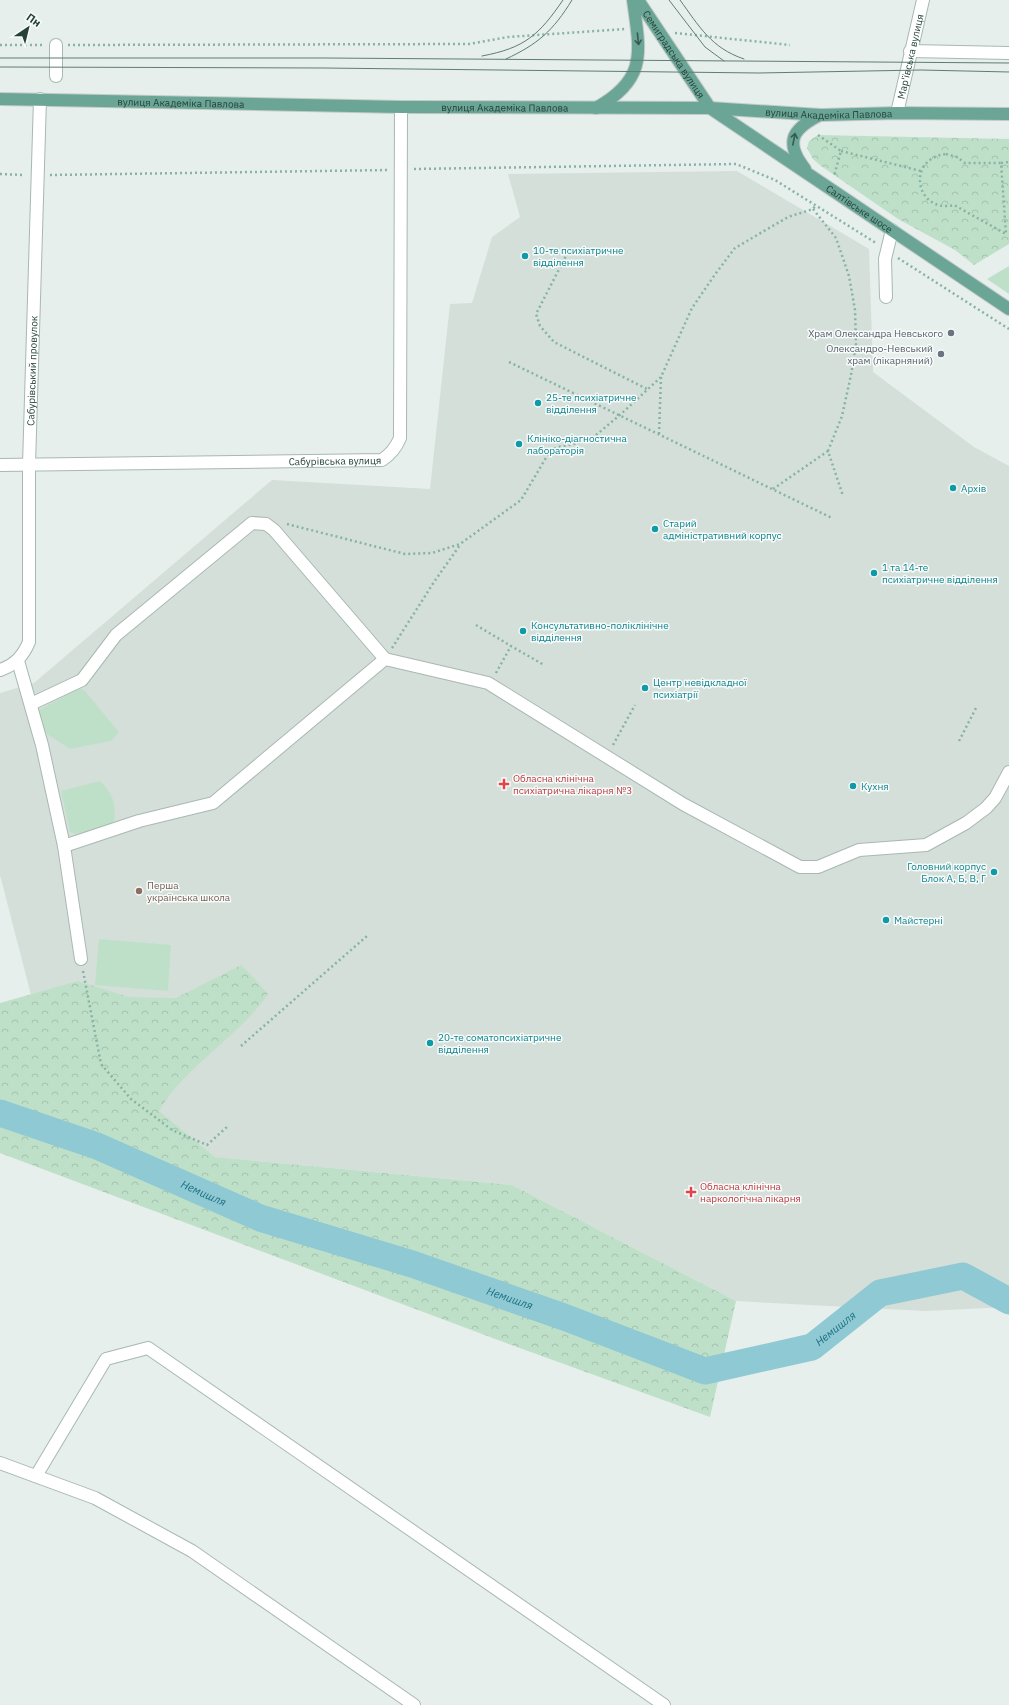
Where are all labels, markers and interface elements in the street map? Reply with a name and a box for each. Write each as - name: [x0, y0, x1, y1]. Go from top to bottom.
- north arrow: [8, 8, 48, 48]
- street label: Семиградська вулиця: [640, 8, 708, 101]
- text: Пн: [24, 10, 44, 30]
- street label: Мар'ївська вулиця: [894, 13, 926, 100]
- one-way arrow: [634, 32, 642, 45]
- street label: вулиця Академіка Павлова: [117, 95, 245, 110]
- street label: вулиця Академіка Павлова: [441, 101, 569, 114]
- street label: вулиця Академіка Павлова: [765, 105, 893, 122]
- one-way arrow: [791, 133, 799, 146]
- street label: Салтівське шосе: [824, 181, 896, 236]
- place label: 10-те психіатричне відділення: [533, 244, 624, 269]
- marker: 10-те психіатричне відділення: [520, 251, 530, 261]
- street label: Сабурівський провулок: [24, 315, 40, 426]
- place label: Храм Олександра Невського: [808, 327, 943, 340]
- marker: Храм Олександра Невського: [946, 328, 956, 338]
- place label: Олександро-Невський храм (лікарняний): [826, 342, 933, 367]
- marker: Олександро-Невський храм (лікарняний): [936, 349, 946, 359]
- place label: 25-те психіатричне відділення: [546, 391, 637, 416]
- marker: 25-те психіатричне відділення: [533, 398, 543, 408]
- place label: Клініко-діагностична лабораторія: [527, 432, 627, 457]
- marker: Клініко-діагностична лабораторія: [514, 439, 524, 449]
- street label: Сабурівська вулиця: [289, 454, 381, 468]
- place label: Архів: [961, 482, 986, 495]
- marker: Архів: [948, 483, 958, 493]
- place label: Старий адміністративний корпус: [663, 517, 782, 542]
- marker: Старий адміністративний корпус: [650, 524, 660, 534]
- place label: 1 та 14-те психіатричне відділення: [882, 561, 998, 586]
- marker: 1 та 14-те психіатричне відділення: [869, 568, 879, 578]
- place label: Консультативно-поліклінічне відділення: [531, 619, 669, 644]
- marker: Консультативно-поліклінічне відділення: [518, 626, 528, 636]
- place label: Центр невідкладної психіатрії: [653, 676, 747, 701]
- marker: Центр невідкладної психіатрії: [640, 683, 650, 693]
- place label: Обласна клінічна психіатрична лікарня №3: [513, 772, 632, 797]
- marker: Обласна клінічна психіатрична лікарня №3: [498, 778, 510, 790]
- place label: Кухня: [861, 780, 889, 793]
- marker: Кухня: [848, 781, 858, 791]
- place label: Головний корпус Блок А, Б, В, Г: [907, 860, 986, 885]
- marker: Головний корпус Блок А, Б, В, Г: [989, 867, 999, 877]
- place label: Перша українська школа: [147, 879, 231, 904]
- marker: Перша українська школа: [134, 886, 144, 896]
- place label: Майстерні: [894, 914, 943, 927]
- marker: Майстерні: [881, 915, 891, 925]
- place label: 20-те соматопсихіатричне відділення: [438, 1031, 562, 1056]
- marker: 20-те соматопсихіатричне відділення: [425, 1038, 435, 1048]
- water label: Немишля: [179, 1177, 229, 1209]
- place label: Обласна клінічна наркологічна лікарня: [700, 1180, 801, 1205]
- marker: Обласна клінічна наркологічна лікарня: [685, 1186, 697, 1198]
- water label: Немишля: [485, 1284, 535, 1313]
- water label: Немишля: [812, 1308, 859, 1349]

